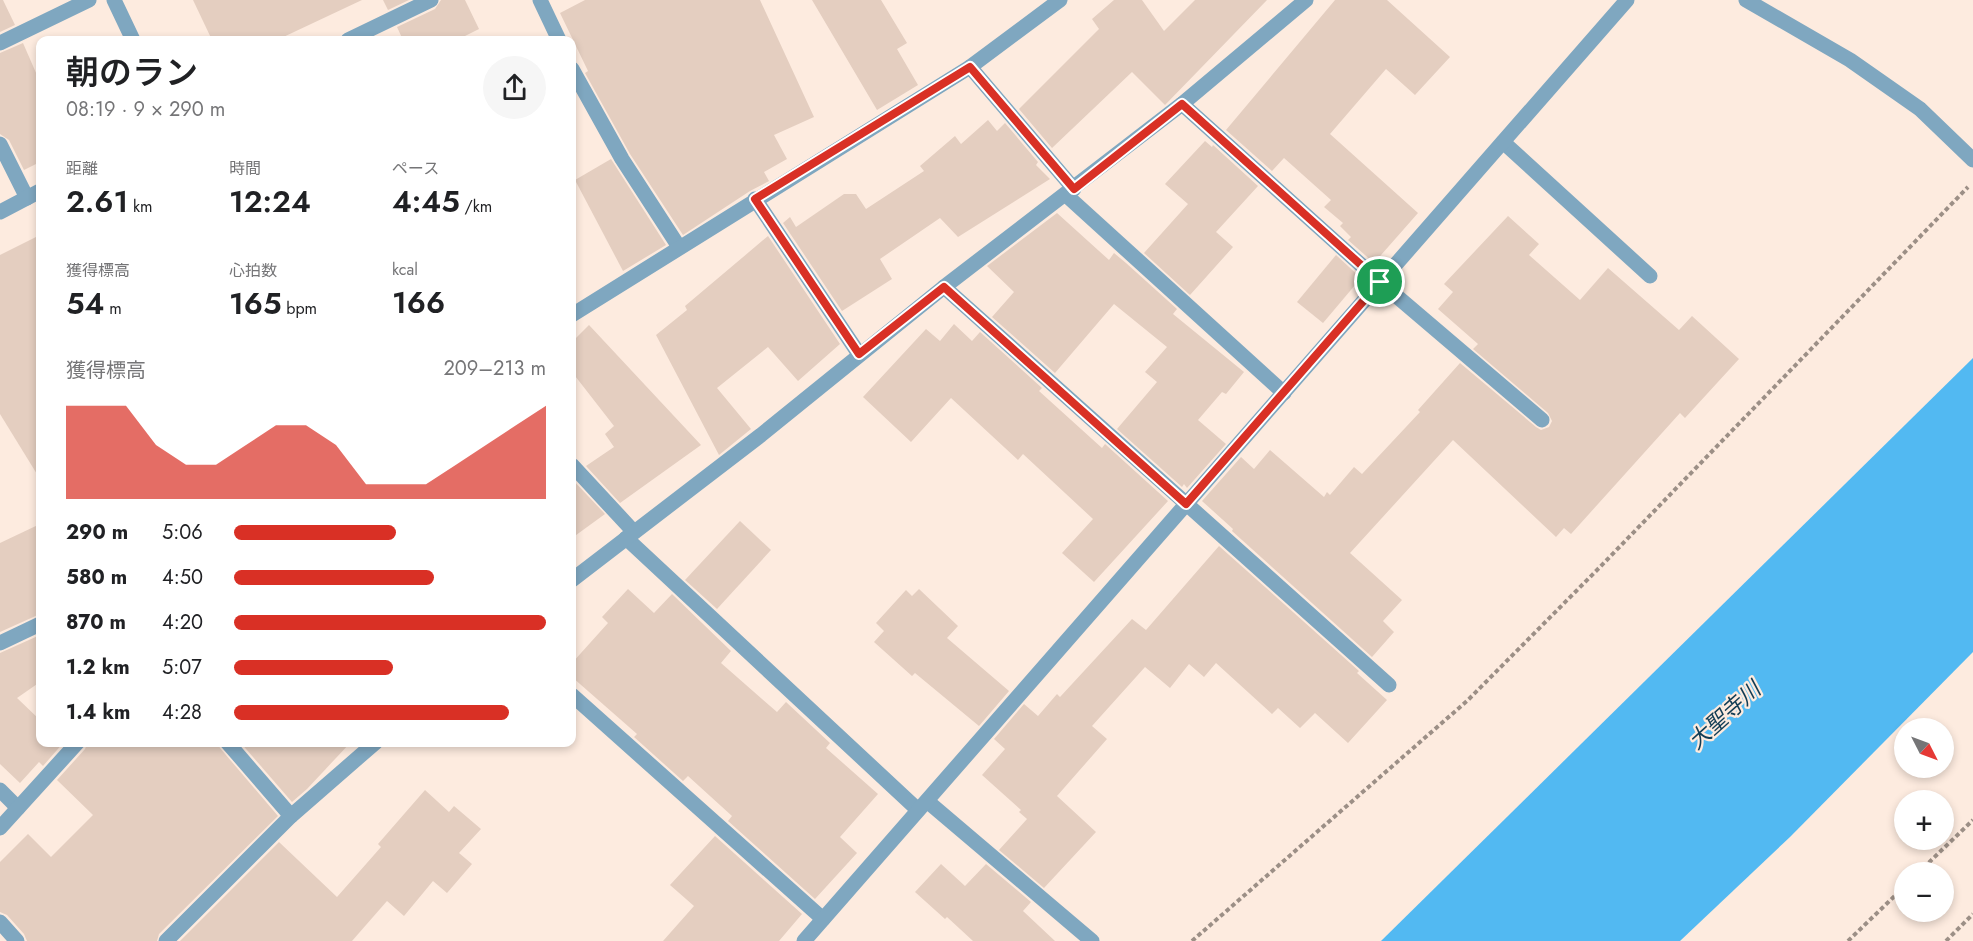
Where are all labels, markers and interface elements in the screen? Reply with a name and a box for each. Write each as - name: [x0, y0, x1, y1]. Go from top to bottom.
- text: 朝のラン: [66, 49, 198, 96]
- button: share: [483, 56, 546, 119]
- text: 08:19 · 9 × 290 m: [66, 95, 225, 124]
- text: 距離: [66, 157, 98, 180]
- text: 時間: [229, 157, 261, 180]
- text: ペース: [392, 157, 439, 180]
- text: 2.61: [66, 180, 128, 223]
- text: 12:24: [229, 180, 311, 223]
- text: 4:45: [392, 180, 460, 223]
- text: km: [128, 195, 153, 218]
- text: /km: [460, 195, 492, 218]
- pin: [1354, 256, 1405, 307]
- text: kcal: [392, 258, 418, 281]
- text: 獲得標高: [66, 259, 130, 282]
- text: 心拍数: [229, 259, 277, 282]
- icon: arrive: [1363, 265, 1396, 298]
- text: 166: [392, 281, 445, 324]
- text: 54: [66, 282, 104, 325]
- text: 165: [229, 282, 282, 325]
- text: m: [104, 297, 122, 320]
- text: bpm: [282, 297, 317, 320]
- text: 209–213 m: [443, 354, 546, 383]
- text: 獲得標高: [66, 356, 146, 385]
- text: 290 m: [66, 518, 128, 547]
- text: 5:06: [162, 518, 203, 547]
- text: 580 m: [66, 563, 127, 592]
- text: 4:50: [162, 563, 203, 592]
- text: 870 m: [66, 608, 126, 637]
- text: 4:20: [162, 608, 203, 637]
- text: 1.2 km: [66, 653, 130, 682]
- text: 5:07: [162, 653, 202, 682]
- water label: 大聖寺川: [1681, 672, 1769, 756]
- text: 1.4 km: [66, 698, 131, 727]
- text: 4:28: [162, 698, 202, 727]
- north arrow: [1894, 718, 1954, 778]
- map controls: [1894, 718, 1954, 922]
- button: +: [1894, 790, 1954, 850]
- button: −: [1894, 862, 1954, 922]

